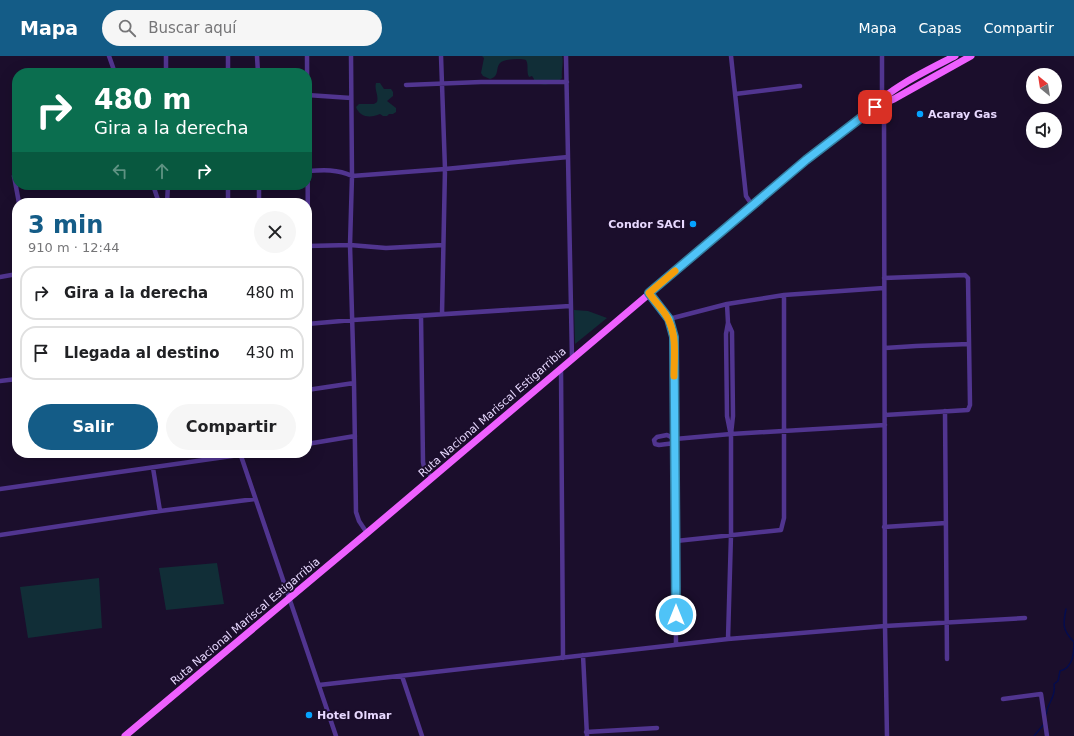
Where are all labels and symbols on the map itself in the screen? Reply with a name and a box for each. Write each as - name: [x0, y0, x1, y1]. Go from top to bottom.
- north arrow: [1026, 68, 1062, 104]
- pin: [858, 90, 892, 124]
- place label: Acaray Gas: [928, 108, 997, 121]
- marker: Acaray Gas: [915, 109, 925, 119]
- place label: Condor SACI: [608, 218, 685, 231]
- marker: Condor SACI: [688, 219, 698, 229]
- street label: Ruta Nacional Mariscal Estigarribia: [416, 345, 569, 480]
- street label: Ruta Nacional Mariscal Estigarribia: [168, 555, 323, 688]
- position arrow: [655, 594, 697, 636]
- place label: Hotel Olmar: [317, 709, 392, 722]
- marker: Hotel Olmar: [304, 710, 314, 720]

